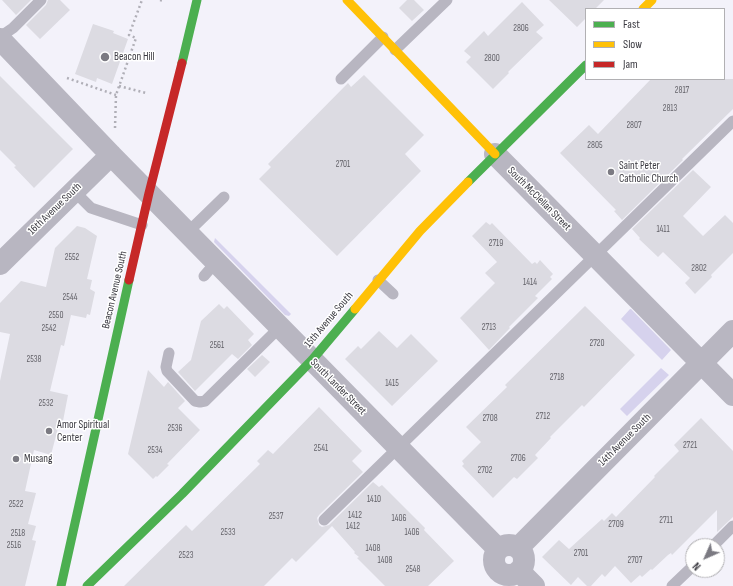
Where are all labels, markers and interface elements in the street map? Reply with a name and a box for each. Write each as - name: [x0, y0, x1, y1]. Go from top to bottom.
- legend: [585, 8, 725, 80]
- text: Fast: [623, 17, 640, 32]
- house number: 2806: [513, 24, 529, 34]
- text: Slow: [623, 37, 642, 52]
- place label: Beacon Hill: [114, 50, 155, 64]
- marker: Beacon Hill: [99, 51, 111, 63]
- house number: 2800: [484, 54, 500, 64]
- text: Jam: [623, 57, 638, 72]
- house number: 2817: [675, 86, 689, 96]
- house number: 2813: [663, 104, 677, 114]
- house number: 2807: [626, 121, 642, 131]
- house number: 2805: [587, 141, 603, 151]
- place label: Saint Peter Catholic Church: [619, 159, 678, 185]
- house number: 2701: [336, 160, 350, 170]
- street label: South McClellan Street: [504, 164, 574, 234]
- marker: Saint Peter Catholic Church: [606, 167, 616, 177]
- street label: 16th Avenue South: [26, 180, 84, 238]
- house number: 1411: [656, 225, 670, 235]
- house number: 2719: [489, 239, 503, 249]
- street label: Beacon Avenue South: [100, 250, 130, 330]
- house number: 2552: [65, 253, 79, 263]
- house number: 2802: [691, 264, 707, 274]
- house number: 1414: [523, 278, 537, 288]
- street label: 15th Avenue South: [302, 289, 356, 351]
- house number: 2544: [63, 293, 77, 303]
- house number: 2550: [49, 311, 63, 321]
- house number: 2713: [482, 323, 496, 333]
- house number: 2542: [42, 324, 56, 334]
- house number: 2720: [589, 339, 605, 349]
- house number: 2561: [210, 341, 224, 351]
- house number: 2538: [26, 355, 42, 365]
- street label: South Lander Street: [307, 356, 369, 418]
- house number: 2718: [550, 373, 564, 383]
- house number: 1415: [385, 379, 399, 389]
- house number: 2532: [39, 399, 53, 409]
- street label: 14th Avenue South: [596, 411, 654, 469]
- house number: 2712: [536, 412, 550, 422]
- house number: 2708: [482, 414, 498, 424]
- place label: Amor Spiritual Center: [57, 418, 109, 444]
- house number: 2536: [167, 424, 183, 434]
- marker: Amor Spiritual Center: [44, 426, 54, 436]
- house number: 2721: [683, 441, 697, 451]
- house number: 2541: [314, 444, 328, 454]
- house number: 2534: [148, 446, 162, 456]
- place label: Musang: [24, 452, 52, 466]
- marker: Musang: [11, 454, 21, 464]
- house number: 2706: [510, 454, 526, 464]
- house number: 2702: [477, 466, 493, 476]
- house number: 1410: [367, 495, 381, 505]
- house number: 2522: [9, 500, 23, 510]
- house number: 1412: [348, 511, 362, 521]
- house number: 2537: [269, 512, 283, 522]
- house number: 1406: [392, 514, 406, 524]
- house number: 2711: [659, 516, 673, 526]
- house number: 2709: [608, 520, 624, 530]
- house number: 1412: [346, 522, 360, 532]
- house number: 2533: [221, 528, 235, 538]
- house number: 1406: [405, 528, 419, 538]
- house number: 2518: [11, 529, 25, 539]
- north arrow: [685, 538, 725, 578]
- house number: 2516: [7, 541, 21, 551]
- house number: 1408: [366, 544, 380, 554]
- house number: 2701: [574, 549, 588, 559]
- house number: 2523: [179, 551, 193, 561]
- house number: 1408: [378, 556, 392, 566]
- house number: 2707: [628, 556, 642, 566]
- text: N: [690, 559, 704, 573]
- house number: 2548: [405, 565, 421, 575]

